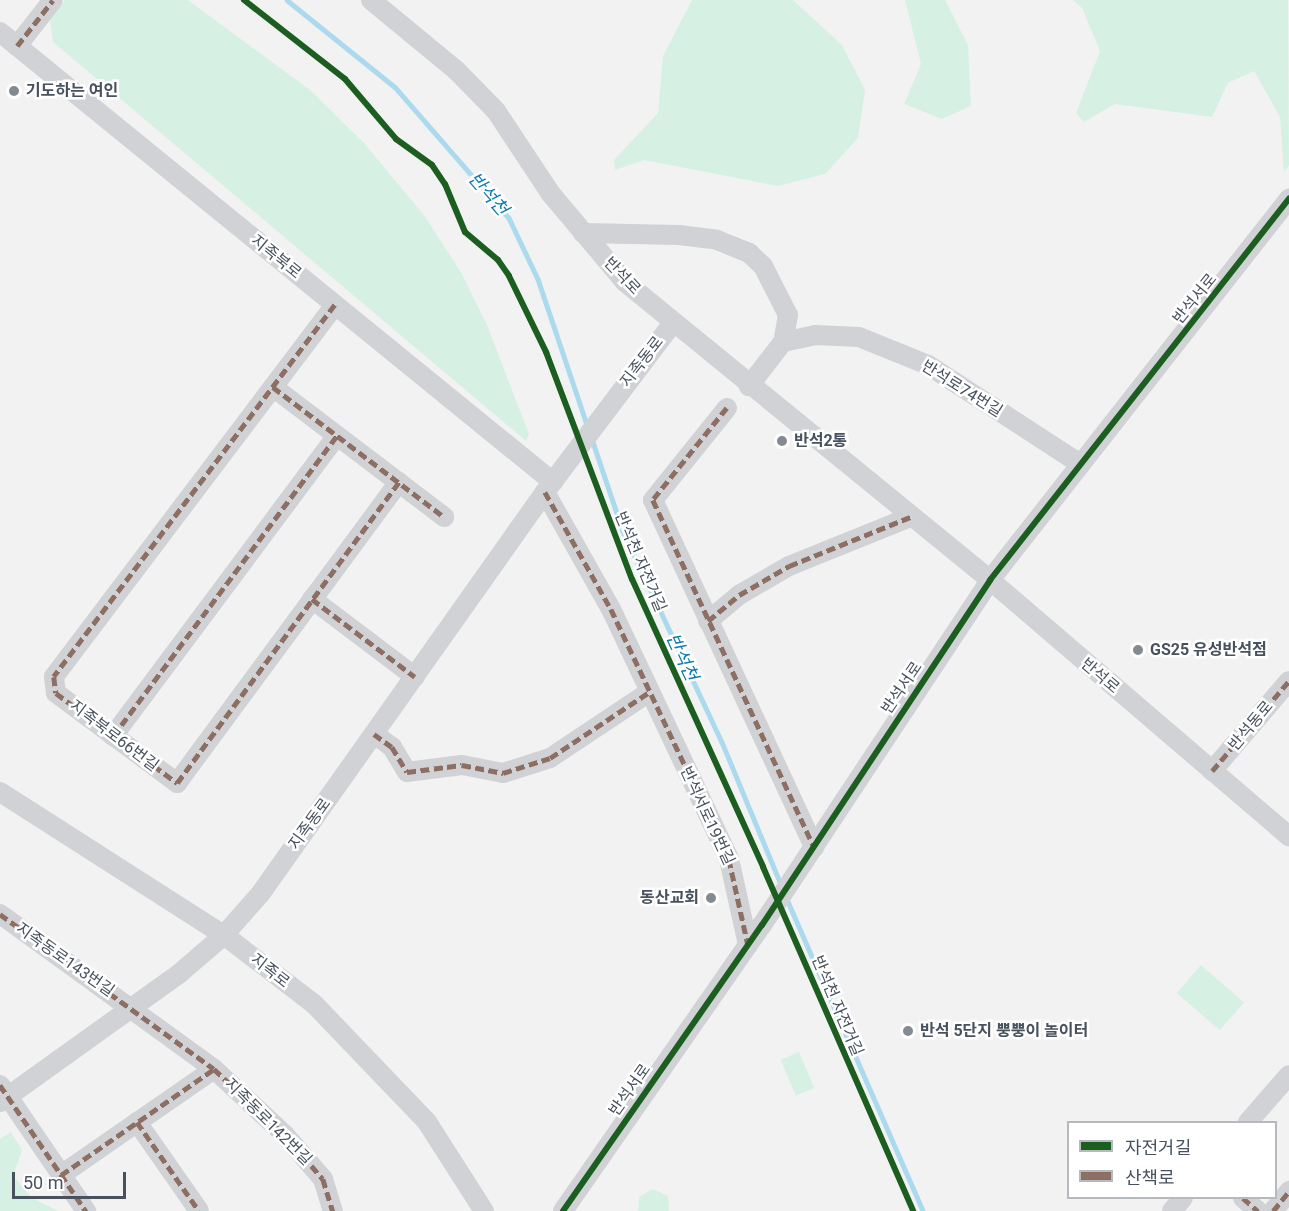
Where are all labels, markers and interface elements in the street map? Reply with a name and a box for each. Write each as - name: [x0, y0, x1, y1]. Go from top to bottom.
- place label: 기도하는 여인: [26, 81, 118, 101]
- marker: 기도하는 여인: [7, 84, 21, 98]
- water label: 반석천: [464, 168, 512, 220]
- street label: 지족북로: [247, 231, 305, 283]
- street label: 반석로: [600, 253, 644, 299]
- street label: 반석서로: [1169, 270, 1221, 328]
- street label: 지족동로: [616, 333, 668, 391]
- street label: 반석로74번길: [918, 357, 1006, 421]
- place label: 반석2통: [794, 431, 847, 451]
- marker: 반석2통: [775, 434, 789, 448]
- street label: 반석천 자전거길: [610, 509, 670, 615]
- water label: 반석천: [662, 630, 702, 684]
- place label: GS25 유성반석점: [1150, 640, 1267, 660]
- marker: GS25 유성반석점: [1131, 643, 1145, 657]
- street label: 반석로: [1077, 654, 1123, 698]
- street label: 반석서로: [878, 658, 926, 718]
- street label: 지족북로66번길: [66, 696, 162, 776]
- street label: 반석동로: [1225, 697, 1277, 755]
- street label: 반석서로19번길: [676, 764, 738, 868]
- street label: 지족동로: [285, 795, 335, 853]
- place label: 동산교회: [640, 888, 699, 908]
- marker: 동산교회: [704, 891, 718, 905]
- street label: 지족동로143번길: [12, 919, 118, 1001]
- street label: 지족로: [247, 950, 293, 992]
- street label: 반석천 자전거길: [807, 953, 867, 1059]
- place label: 반석 5단지 뿡뿡이 놀이터: [920, 1021, 1088, 1041]
- marker: 반석 5단지 뿡뿡이 놀이터: [901, 1024, 915, 1038]
- street label: 반석서로: [605, 1060, 655, 1120]
- street label: 지족동로142번길: [220, 1074, 316, 1170]
- legend: [1067, 1121, 1277, 1199]
- text: 자전거길: [1125, 1137, 1191, 1158]
- scale bar: [15, 1160, 129, 1198]
- text: 산책로: [1125, 1167, 1175, 1188]
- text: 50 m: [23, 1172, 63, 1193]

